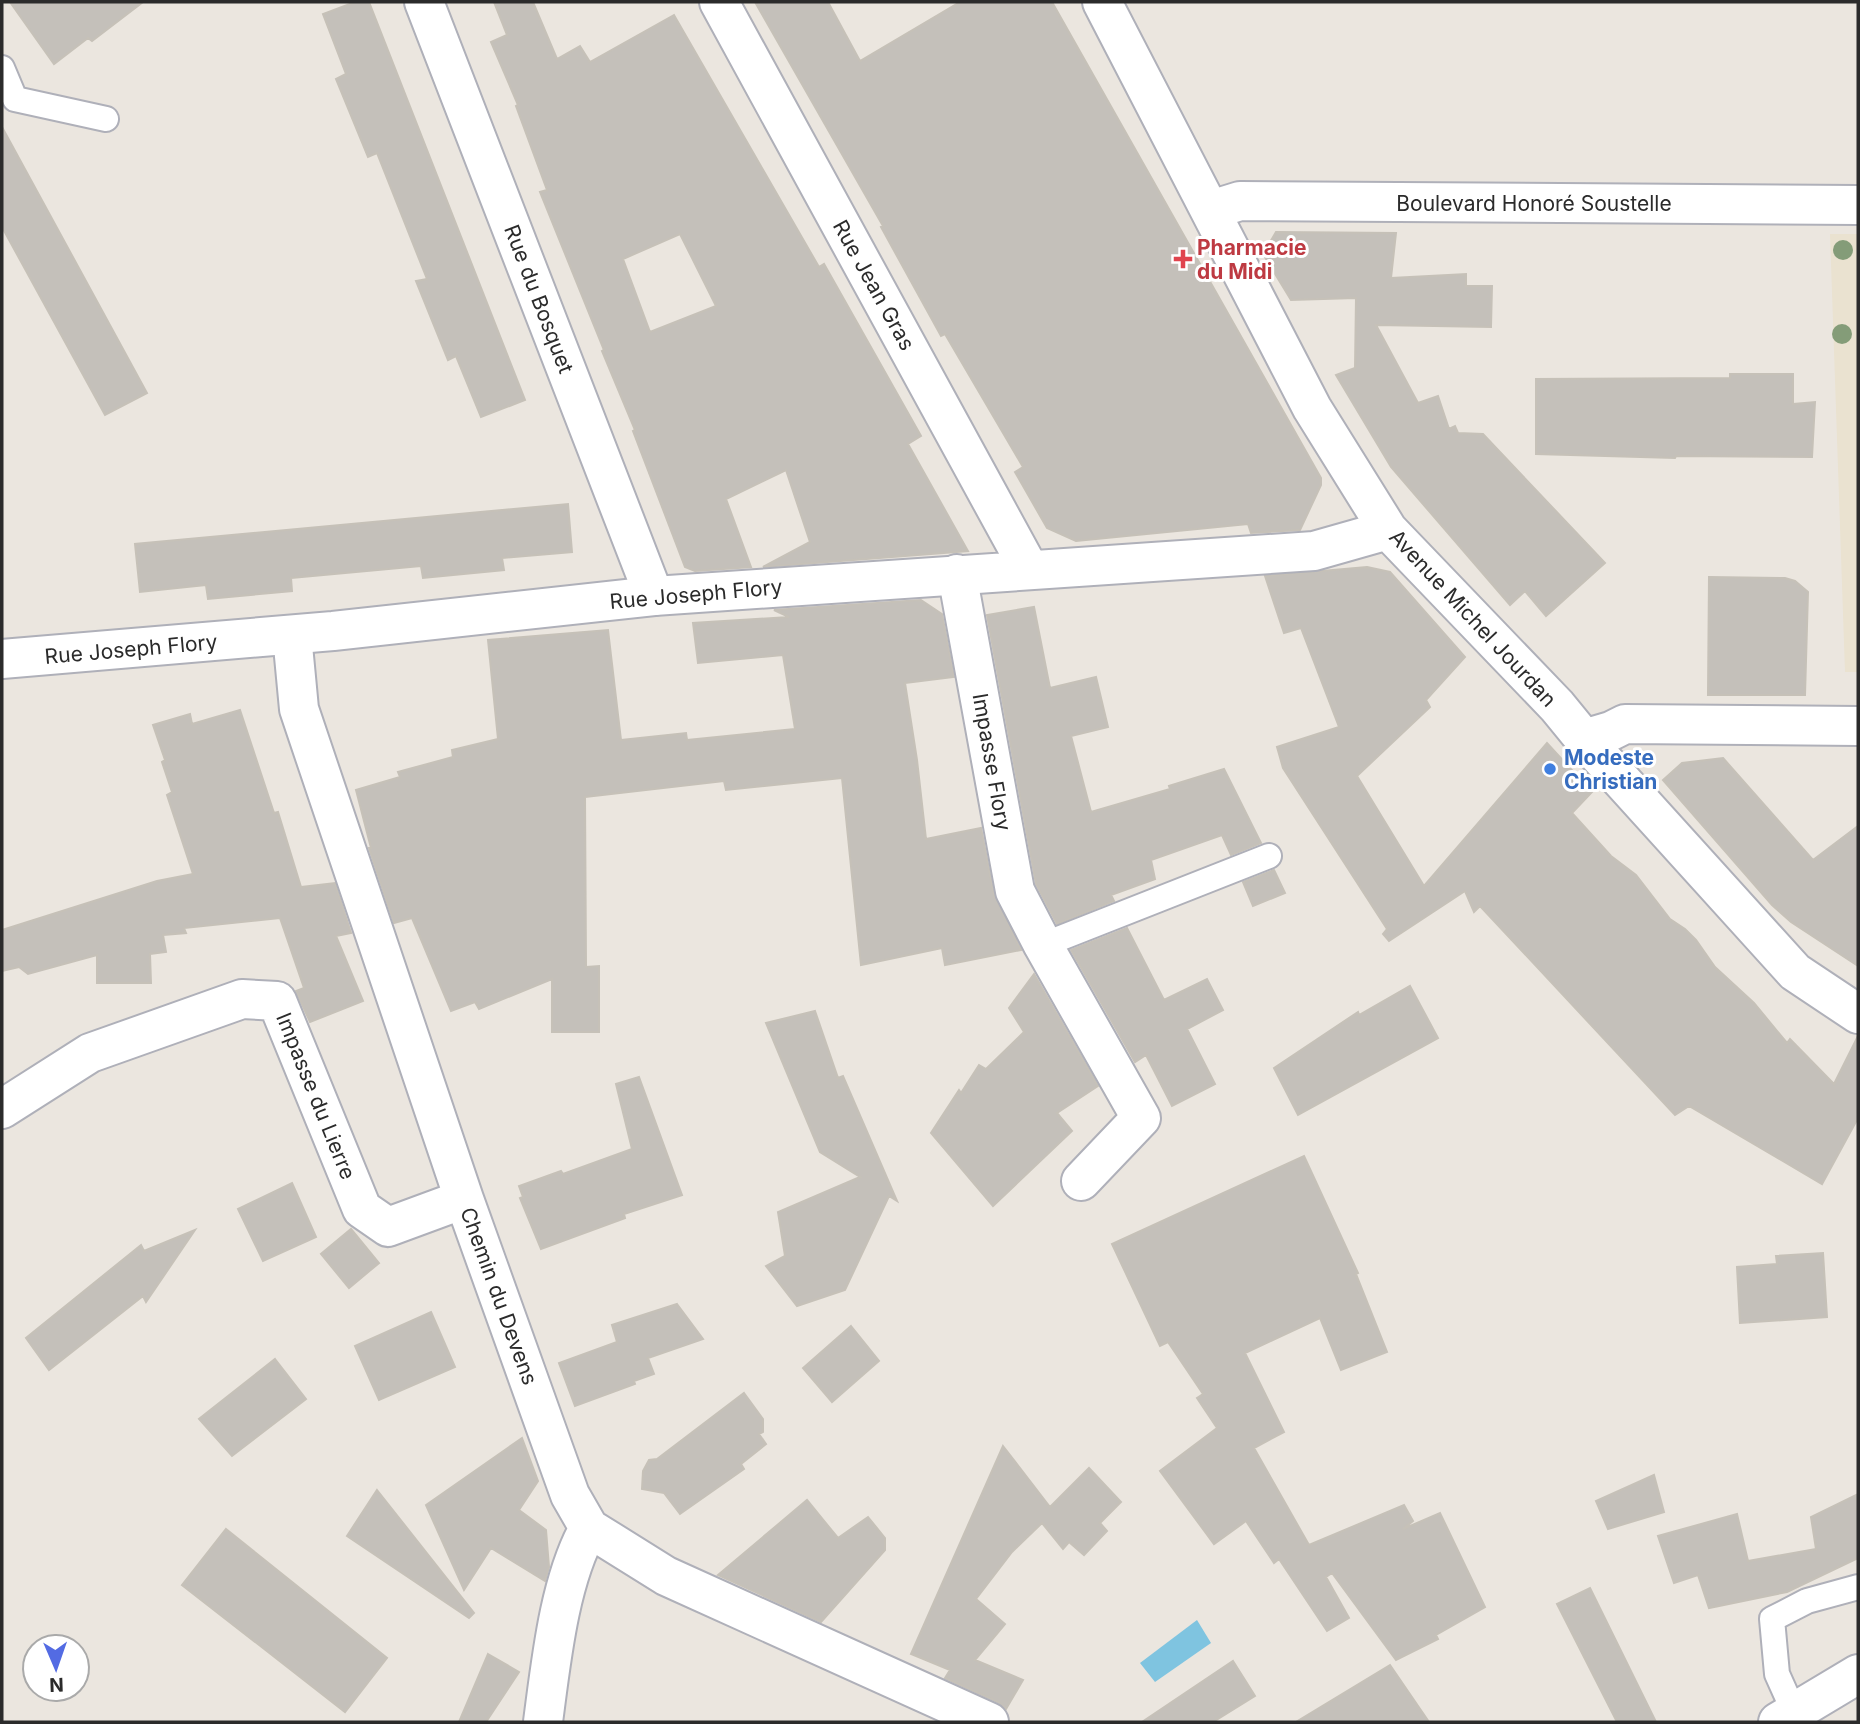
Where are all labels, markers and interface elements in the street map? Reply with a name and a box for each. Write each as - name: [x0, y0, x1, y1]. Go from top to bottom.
- street label: Boulevard Honoré Soustelle: [1396, 191, 1672, 216]
- street label: Rue Jean Gras: [828, 215, 920, 355]
- street label: Rue du Bosquet: [499, 221, 579, 377]
- place label: Pharmacie du Midi: [1197, 235, 1307, 284]
- marker: Pharmacie du Midi: [1175, 251, 1191, 267]
- street label: Avenue Michel Jourdan: [1384, 524, 1562, 712]
- street label: Rue Joseph Flory: [609, 574, 784, 614]
- street label: Rue Joseph Flory: [44, 629, 219, 669]
- street label: Impasse Flory: [968, 691, 1016, 833]
- place label: Modeste Christian: [1564, 745, 1657, 794]
- marker: Modeste Christian: [1542, 761, 1558, 777]
- street label: Impasse du Lierre: [271, 1009, 361, 1183]
- street label: Chemin du Devens: [455, 1204, 543, 1388]
- north arrow: [21, 1633, 91, 1703]
- text: N: [49, 1673, 64, 1696]

